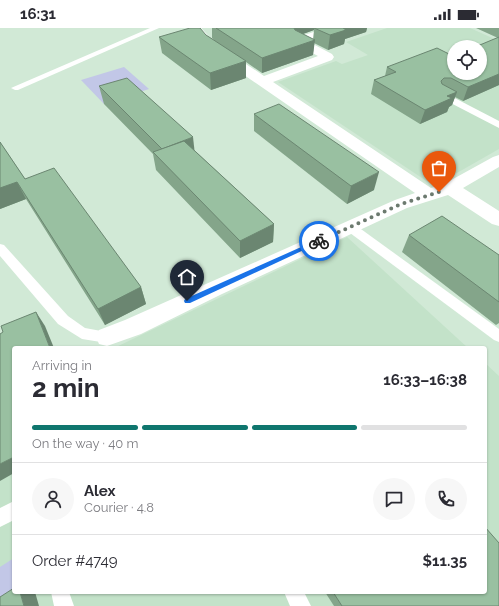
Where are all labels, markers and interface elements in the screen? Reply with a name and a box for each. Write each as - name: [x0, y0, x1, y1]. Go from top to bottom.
- text: 16:31: [20, 5, 56, 23]
- map controls: [447, 40, 487, 80]
- button: locate: [447, 40, 487, 80]
- pin: [422, 151, 456, 192]
- icon: bag: [428, 157, 450, 179]
- courier: [299, 221, 339, 261]
- icon: bike: [308, 230, 330, 252]
- pin: [170, 260, 204, 301]
- icon: home: [176, 266, 198, 288]
- text: Arriving in: [32, 358, 92, 373]
- text: 16:33–16:38: [383, 371, 467, 389]
- text: 2 min: [32, 373, 99, 403]
- text: On the way · 40 m: [32, 436, 139, 451]
- button: person: [32, 478, 74, 520]
- button: chat: [373, 478, 415, 520]
- button: phone: [425, 478, 467, 520]
- text: Alex: [84, 482, 115, 500]
- text: Courier · 4.8: [84, 500, 154, 515]
- text: Order #4749: [32, 552, 118, 570]
- text: $11.35: [423, 552, 467, 570]

